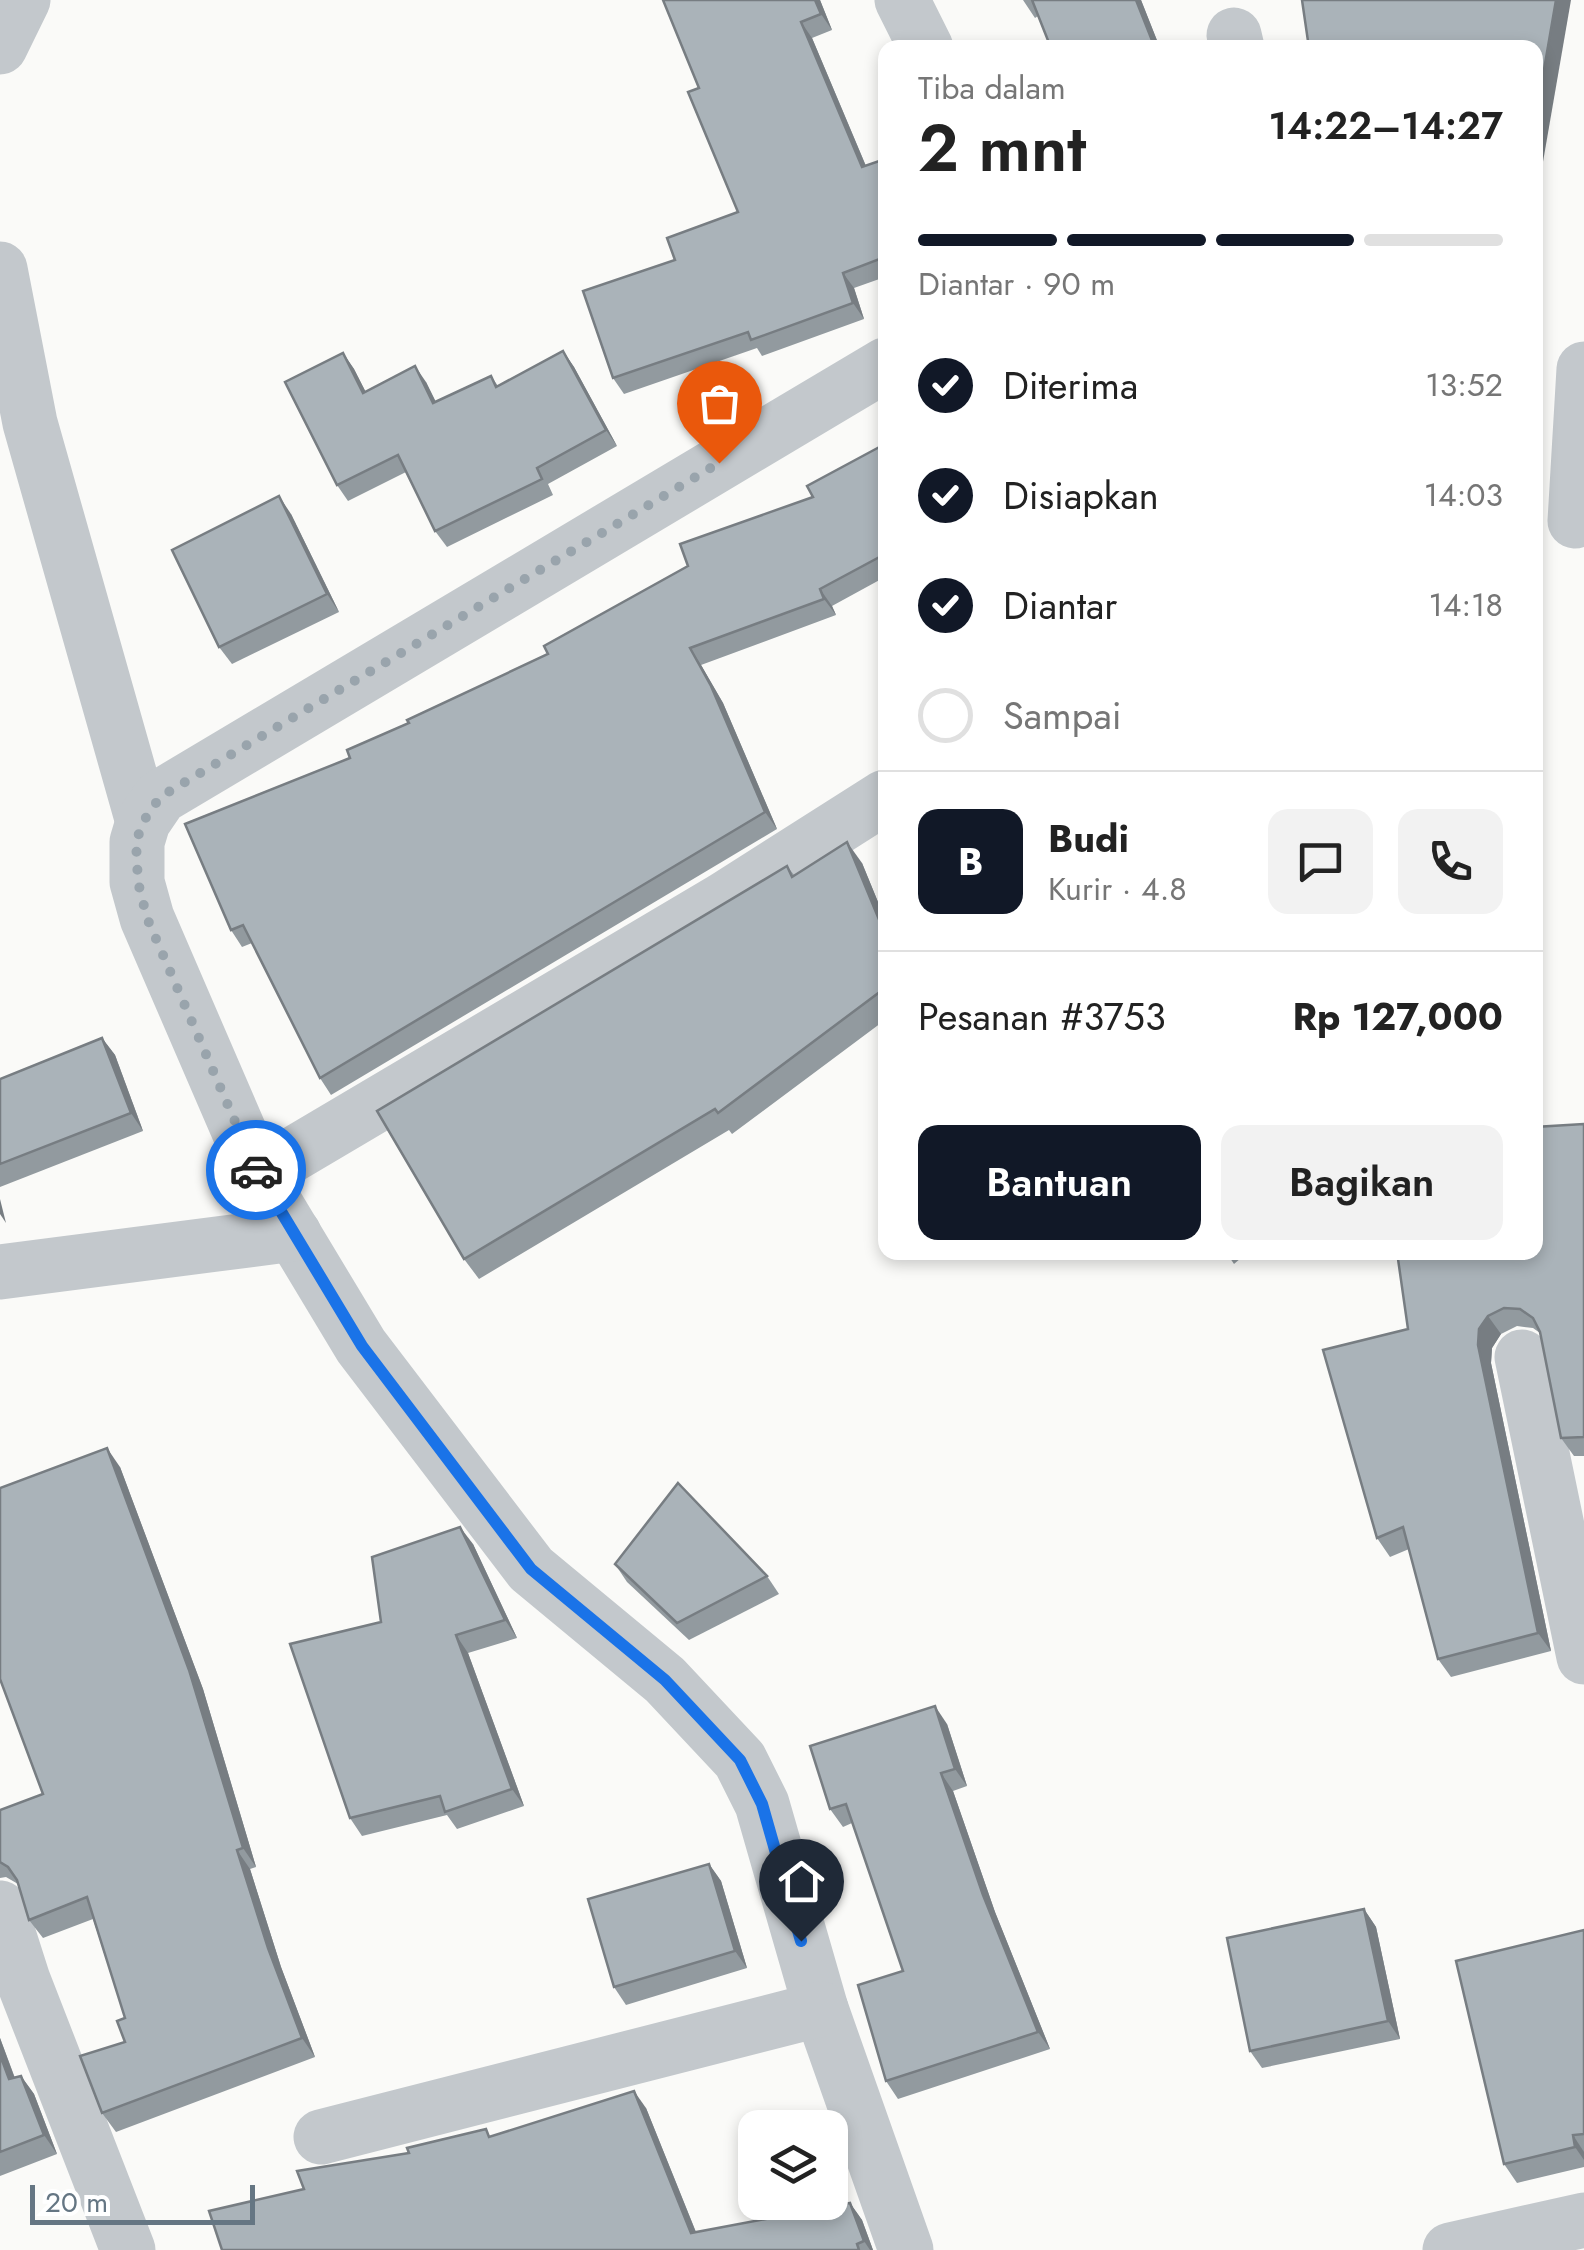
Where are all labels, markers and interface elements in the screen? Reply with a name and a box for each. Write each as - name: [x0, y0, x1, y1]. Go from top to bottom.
- text: Tiba dalam: [918, 65, 1066, 111]
- text: 14:22–14:27: [1268, 98, 1503, 153]
- text: 2 mnt: [918, 101, 1086, 195]
- text: Diantar · 90 m: [918, 261, 1115, 307]
- icon: check: [918, 358, 973, 413]
- text: Diterima: [1003, 358, 1138, 413]
- pin: [677, 361, 762, 464]
- text: 13:52: [1425, 362, 1503, 408]
- icon: bag: [692, 376, 747, 431]
- icon: check: [918, 468, 973, 523]
- text: Disiapkan: [1003, 468, 1159, 523]
- text: 14:03: [1424, 472, 1503, 518]
- icon: check: [918, 578, 973, 633]
- text: Diantar: [1003, 578, 1117, 633]
- text: 14:18: [1428, 582, 1503, 628]
- text: Sampai: [1003, 688, 1122, 743]
- button: chat: [1268, 809, 1373, 914]
- button: phone: [1398, 809, 1503, 914]
- text: Budi: [1048, 811, 1129, 866]
- text: B: [958, 834, 983, 889]
- text: Kurir · 4.8: [1048, 866, 1187, 912]
- text: Pesanan #3753: [918, 989, 1166, 1044]
- text: Rp 127,000: [1292, 989, 1503, 1044]
- courier: [206, 1120, 306, 1220]
- button: Bantuan: [918, 1125, 1201, 1240]
- button: Bagikan: [1221, 1125, 1503, 1240]
- icon: car: [229, 1143, 284, 1198]
- pin: [759, 1839, 844, 1942]
- icon: home: [774, 1854, 829, 1909]
- map controls: [738, 2110, 848, 2220]
- button: layers: [738, 2110, 848, 2220]
- scale bar: [30, 2180, 255, 2224]
- text: 20 m: [45, 2182, 108, 2223]

